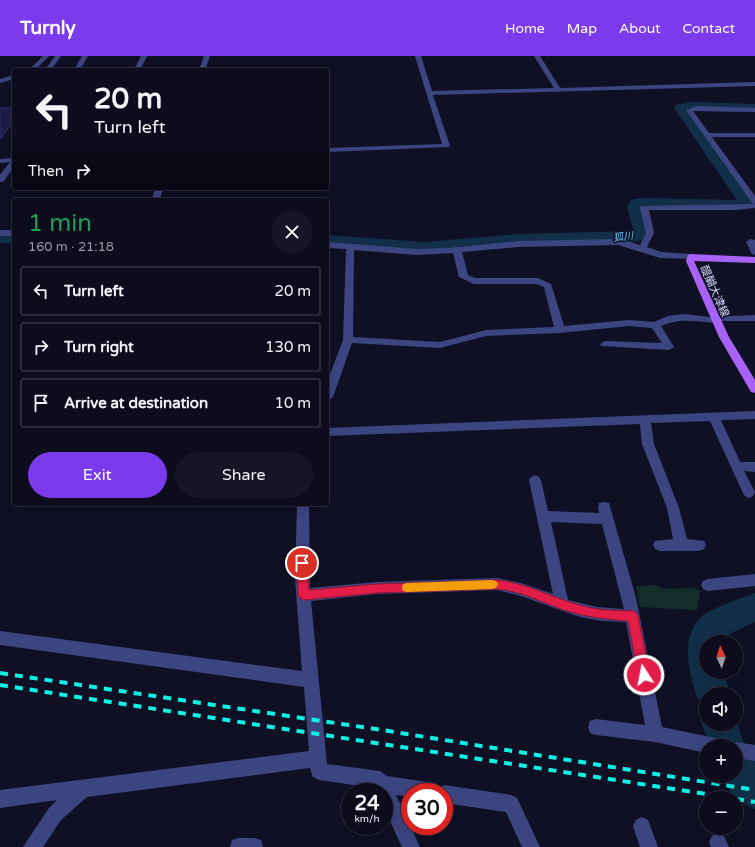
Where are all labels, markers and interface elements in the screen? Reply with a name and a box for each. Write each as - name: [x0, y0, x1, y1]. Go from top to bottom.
- text: Turnly: [20, 17, 76, 39]
- text: Home: [505, 20, 545, 37]
- text: Map: [567, 20, 597, 37]
- text: About: [619, 20, 661, 37]
- text: Contact: [683, 20, 735, 37]
- text: 20 m: [94, 82, 162, 116]
- icon: left: [28, 84, 80, 136]
- text: Turn left: [94, 116, 166, 138]
- icon: right: [72, 160, 94, 182]
- text: Then: [28, 162, 64, 180]
- text: 1 min: [28, 209, 92, 238]
- button: close: [271, 211, 313, 253]
- water label: 狐川: [613, 230, 635, 244]
- text: 160 m · 21:18: [28, 239, 114, 255]
- street label: 醍醐大津線: [697, 263, 732, 319]
- icon: left: [30, 280, 52, 302]
- text: Turn left: [64, 282, 124, 300]
- text: 20 m: [274, 282, 311, 300]
- icon: right: [30, 336, 52, 358]
- text: Turn right: [64, 338, 134, 356]
- text: 130 m: [265, 338, 311, 356]
- icon: arrive: [30, 392, 52, 414]
- text: Arrive at destination: [64, 394, 208, 412]
- text: 10 m: [274, 394, 311, 412]
- button: Exit: [28, 452, 167, 498]
- button: Share: [175, 452, 313, 498]
- pin: [285, 546, 319, 580]
- icon: arrive: [291, 552, 313, 574]
- north arrow: [699, 635, 743, 679]
- map controls: [699, 635, 743, 835]
- position arrow: [623, 654, 665, 696]
- button: sound: [699, 687, 743, 731]
- button: +: [699, 739, 743, 783]
- speed limit sign: 30: [401, 783, 453, 835]
- button: −: [699, 791, 743, 835]
- text: 24: [354, 792, 380, 816]
- text: km/h: [354, 813, 380, 825]

